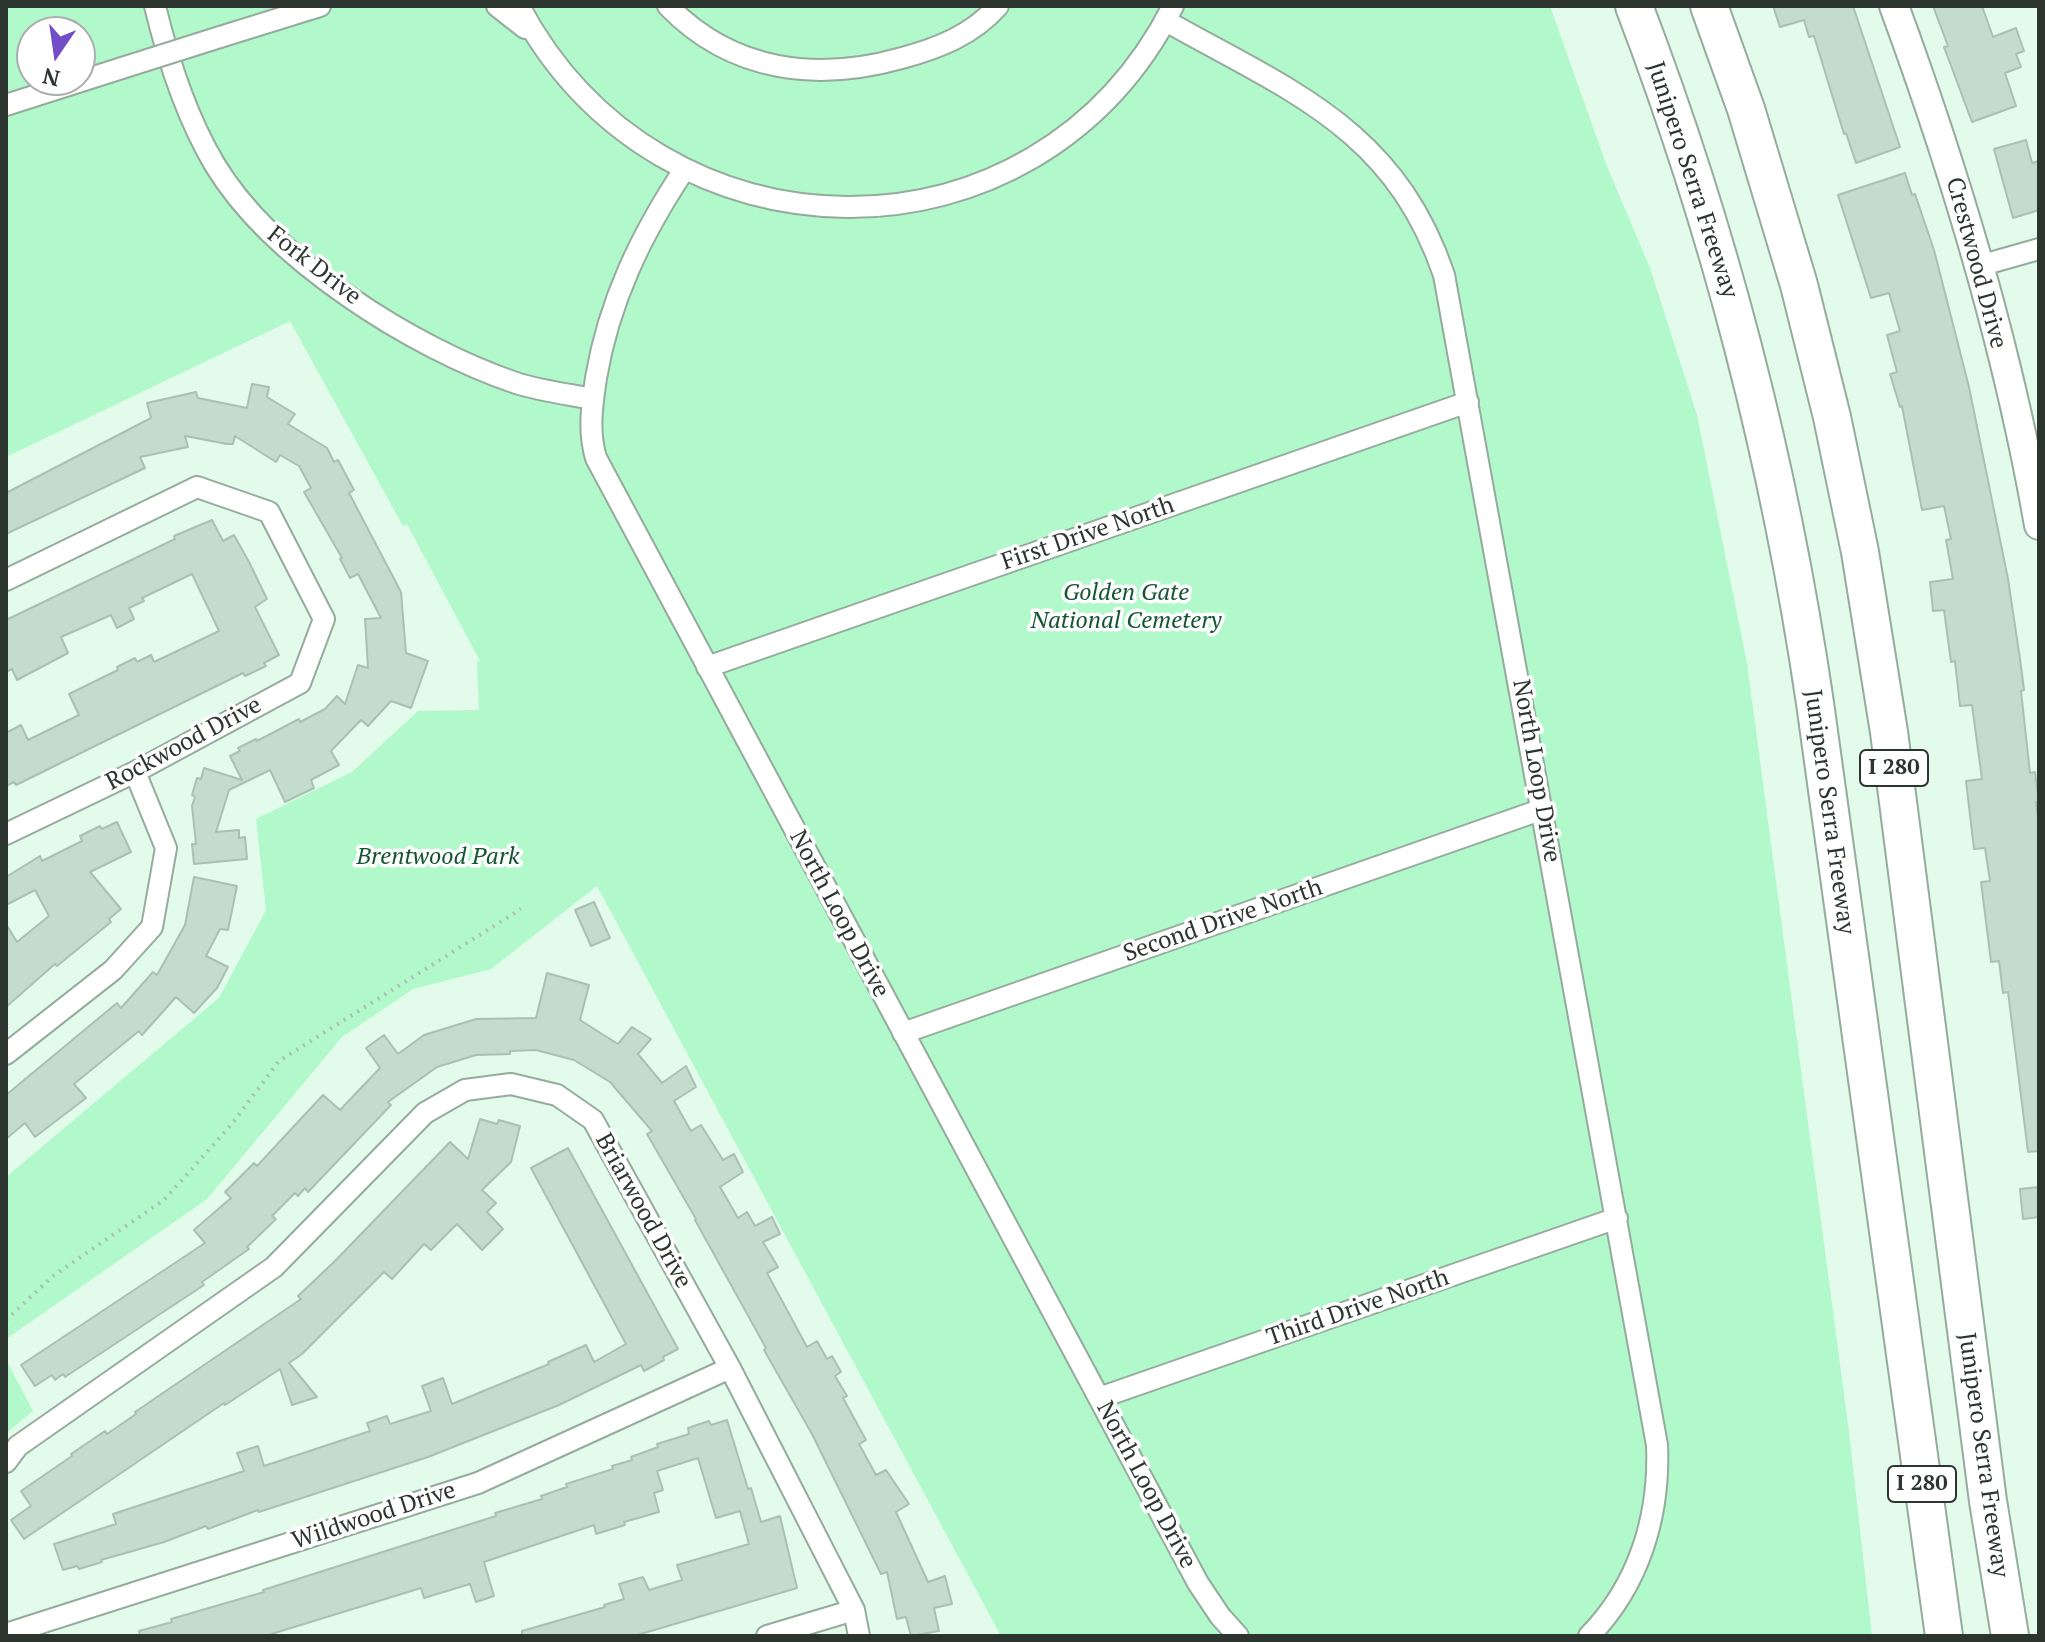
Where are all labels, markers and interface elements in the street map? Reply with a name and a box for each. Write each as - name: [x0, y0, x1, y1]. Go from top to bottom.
- north arrow: [16, 16, 96, 96]
- street label: Junipero Serra Freeway: [1640, 58, 1744, 302]
- text: N: [40, 62, 62, 94]
- street label: Crestwood Drive: [1939, 174, 2013, 352]
- street label: Fork Drive: [261, 220, 367, 312]
- street label: First Drive North: [998, 491, 1178, 577]
- park label: Golden Gate National Cemetery: [1031, 579, 1221, 635]
- street label: North Loop Drive: [1506, 677, 1566, 865]
- street label: Junipero Serra Freeway: [1798, 688, 1860, 936]
- street label: Rockwood Drive: [101, 691, 267, 797]
- road number: I 280: [1860, 750, 1928, 786]
- street label: North Loop Drive: [783, 825, 895, 1003]
- park label: Brentwood Park: [357, 843, 519, 871]
- street label: Second Drive North: [1120, 873, 1326, 969]
- street label: Briarwood Drive: [588, 1128, 698, 1294]
- street label: Third Drive North: [1263, 1263, 1453, 1353]
- street label: Junipero Serra Freeway: [1952, 1331, 2014, 1579]
- street label: North Loop Drive: [1090, 1396, 1202, 1574]
- road number: I 280: [1888, 1466, 1956, 1502]
- street label: Wildwood Drive: [289, 1476, 459, 1556]

